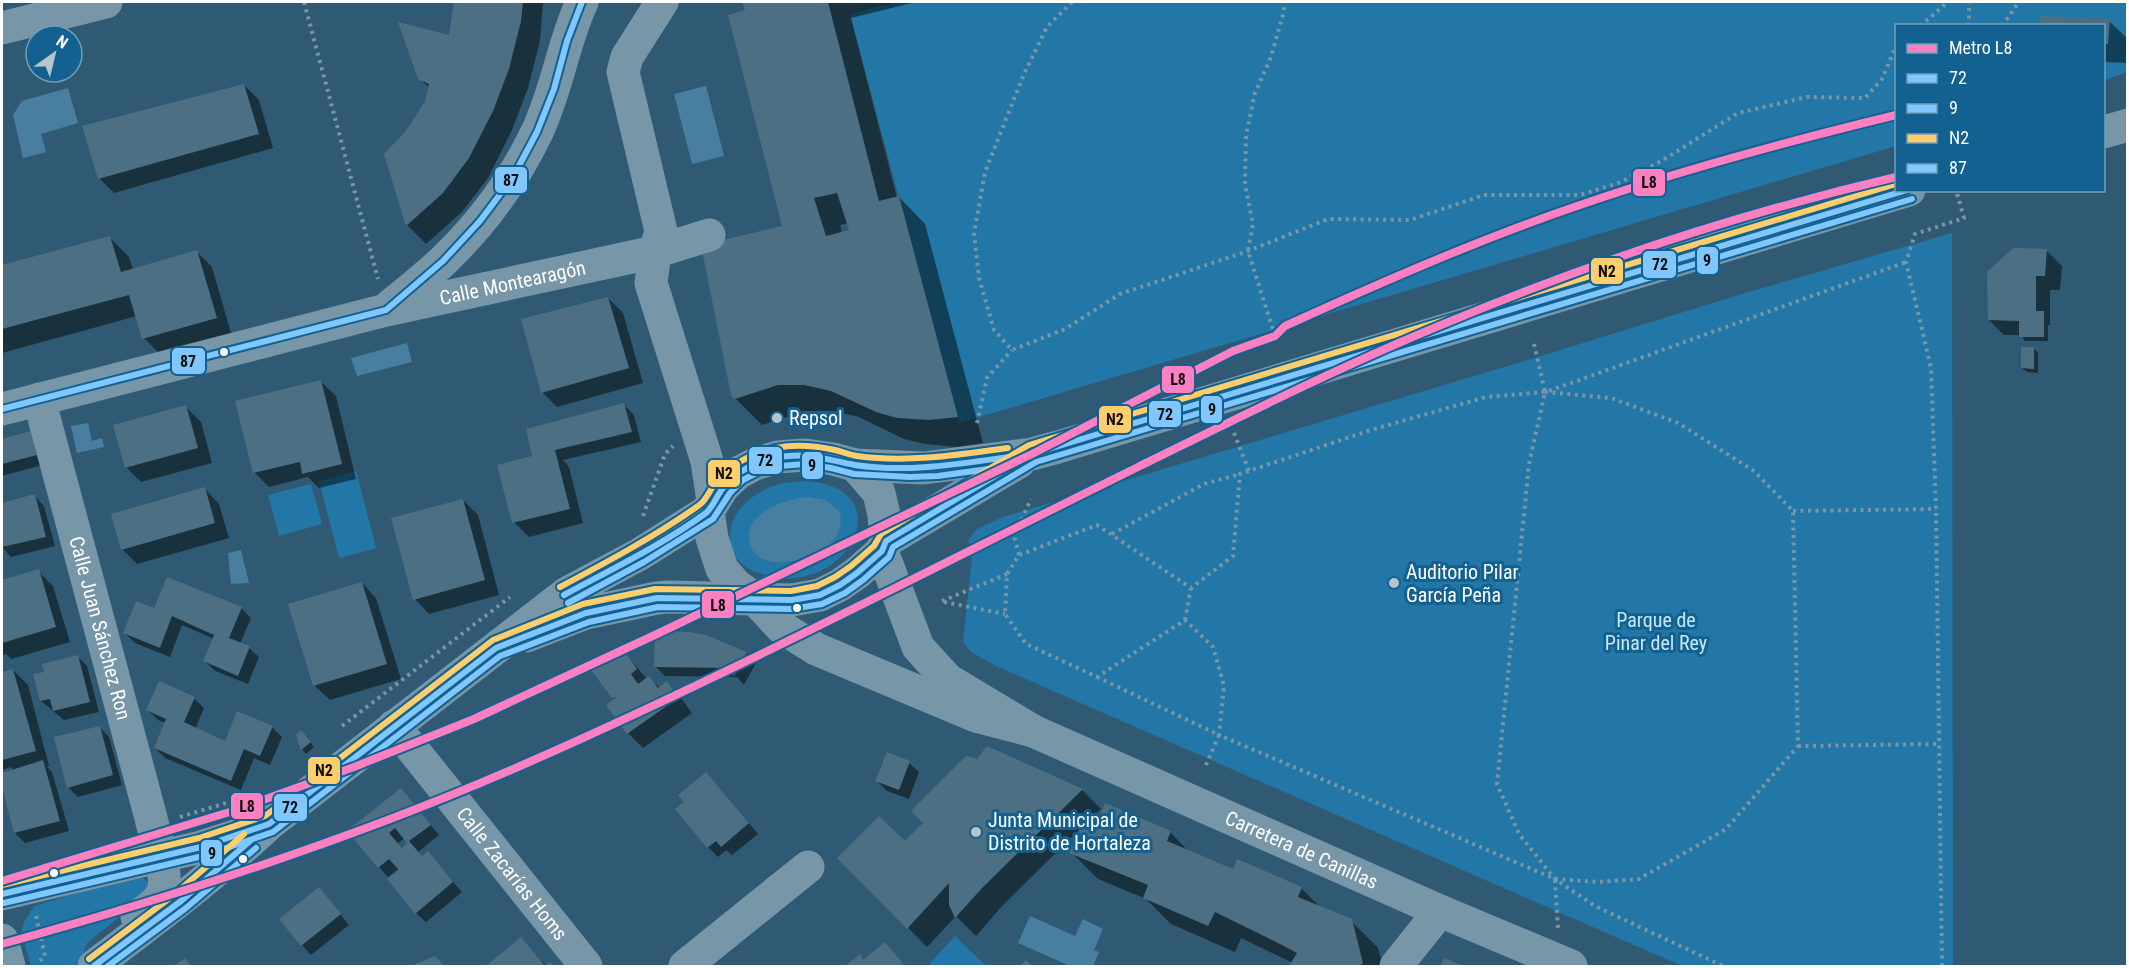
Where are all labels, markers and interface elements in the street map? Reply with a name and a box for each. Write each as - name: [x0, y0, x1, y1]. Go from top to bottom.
- north arrow: [24, 24, 84, 84]
- legend: [1895, 24, 2105, 192]
- text: N: [53, 31, 71, 53]
- text: Metro L8: [1949, 37, 2012, 58]
- text: 72: [1949, 67, 1967, 88]
- text: 9: [1949, 97, 1958, 118]
- text: N2: [1949, 127, 1969, 148]
- text: 87: [1949, 157, 1967, 178]
- line badge: 87: [494, 166, 528, 194]
- line badge: L8: [1632, 168, 1666, 197]
- text: 87: [503, 171, 519, 190]
- text: L8: [1641, 173, 1657, 192]
- line badge: 9: [1696, 246, 1719, 275]
- line badge: 72: [1642, 250, 1677, 279]
- text: 9: [1703, 251, 1711, 270]
- street label: Calle Montearagón: [437, 255, 588, 310]
- text: 72: [1652, 255, 1668, 274]
- line badge: N2: [1590, 257, 1624, 285]
- text: N2: [1598, 262, 1616, 281]
- unlabelled marker: [218, 346, 230, 358]
- line badge: 87: [171, 347, 206, 375]
- text: 87: [180, 352, 196, 371]
- line badge: L8: [1161, 365, 1195, 394]
- text: L8: [1170, 370, 1186, 389]
- line badge: 9: [1200, 395, 1223, 424]
- line badge: 72: [1148, 400, 1182, 428]
- text: 9: [1208, 400, 1216, 419]
- line badge: N2: [1098, 405, 1132, 434]
- text: 72: [1157, 405, 1173, 424]
- place label: Repsol: [789, 406, 843, 430]
- text: N2: [1106, 410, 1124, 429]
- marker: Repsol: [770, 411, 784, 425]
- line badge: 72: [748, 446, 783, 475]
- text: 72: [757, 451, 773, 470]
- line badge: 9: [801, 451, 824, 480]
- text: 9: [808, 456, 816, 475]
- line badge: N2: [707, 459, 741, 488]
- text: N2: [715, 464, 733, 483]
- street label: Calle Juan Sánchez Ron: [64, 534, 136, 722]
- place label: Auditorio Pilar García Peña: [1406, 560, 1519, 607]
- marker: Auditorio Pilar García Peña: [1387, 576, 1401, 590]
- line badge: L8: [701, 590, 735, 619]
- text: L8: [710, 596, 726, 615]
- unlabelled marker: [791, 602, 803, 614]
- park label: Parque de Pinar del Rey: [1605, 608, 1707, 655]
- line badge: N2: [307, 756, 341, 785]
- text: N2: [315, 761, 333, 780]
- line badge: L8: [230, 792, 264, 820]
- line badge: 72: [273, 793, 308, 822]
- text: L8: [239, 797, 255, 816]
- text: 72: [282, 798, 298, 817]
- street label: Calle Zacarías Homs: [452, 802, 573, 945]
- street label: Carretera de Canillas: [1222, 806, 1382, 894]
- place label: Junta Municipal de Distrito de Hortaleza: [988, 808, 1151, 855]
- marker: Junta Municipal de Distrito de Hortaleza: [969, 825, 983, 839]
- line badge: 9: [200, 839, 223, 867]
- text: 9: [208, 844, 216, 863]
- unlabelled marker: [237, 853, 249, 865]
- unlabelled marker: [48, 867, 60, 879]

